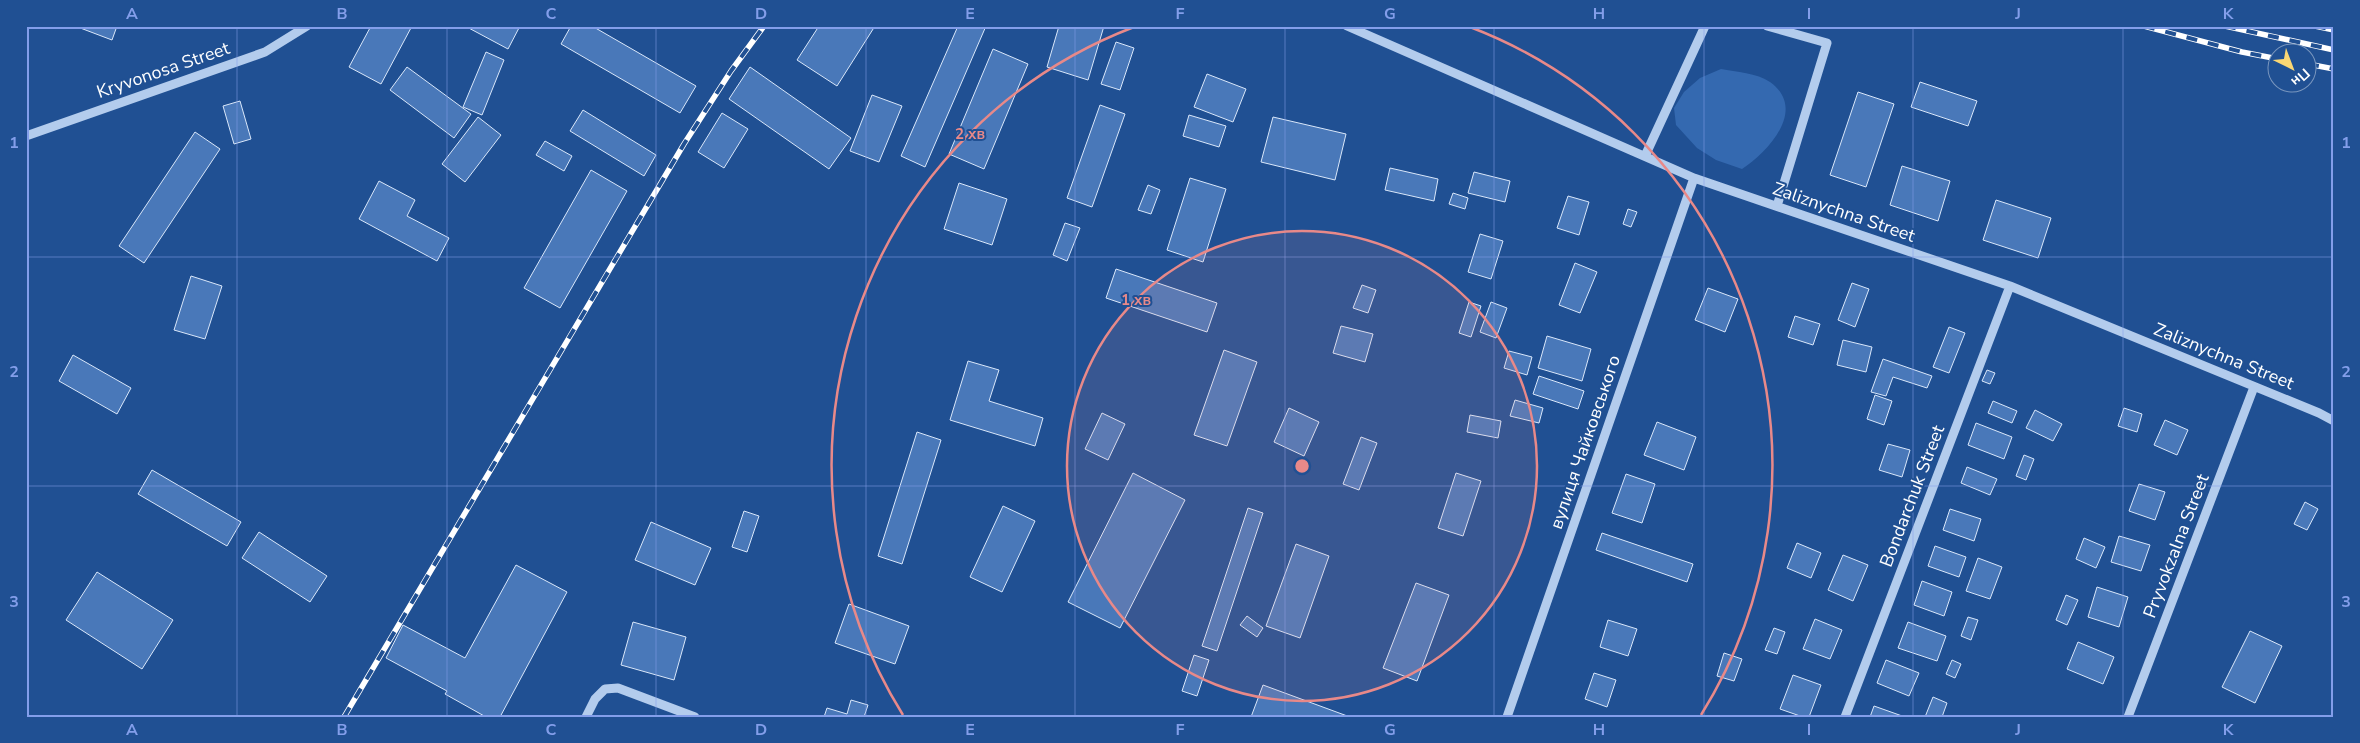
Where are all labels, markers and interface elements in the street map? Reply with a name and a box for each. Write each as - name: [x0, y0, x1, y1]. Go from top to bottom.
- text: A: [126, 3, 138, 25]
- text: B: [336, 3, 348, 25]
- text: C: [546, 3, 557, 25]
- text: D: [755, 3, 767, 25]
- text: E: [965, 3, 975, 25]
- text: F: [1176, 3, 1185, 25]
- text: G: [1384, 3, 1396, 25]
- text: H: [1593, 3, 1605, 25]
- text: I: [1807, 3, 1811, 25]
- text: J: [2014, 3, 2021, 25]
- text: K: [2223, 3, 2235, 25]
- street label: Kryvonosa Street: [93, 36, 233, 104]
- north arrow: [2268, 42, 2318, 92]
- text: Пн: [2287, 64, 2314, 91]
- text: 2 хв: [955, 124, 985, 144]
- text: 1: [9, 132, 19, 154]
- text: 1: [2341, 132, 2351, 154]
- street label: Zaliznychna Street: [1770, 176, 1919, 248]
- text: 1 хв: [1121, 290, 1151, 310]
- street label: Zaliznychna Street: [2150, 317, 2298, 395]
- street label: вулиця Чайковського: [1544, 352, 1626, 532]
- text: 2: [9, 361, 19, 383]
- text: 2: [2341, 361, 2351, 383]
- street label: Bondarchuk Street: [1874, 421, 1950, 570]
- centre of rings: [1293, 457, 1311, 475]
- street label: Pryvokzalna Street: [2137, 470, 2215, 621]
- text: 3: [9, 591, 19, 613]
- text: 3: [2341, 591, 2351, 613]
- text: A: [126, 719, 138, 741]
- text: B: [336, 719, 348, 741]
- text: C: [546, 719, 557, 741]
- text: D: [755, 719, 767, 741]
- text: E: [965, 719, 975, 741]
- text: F: [1176, 719, 1185, 741]
- text: G: [1384, 719, 1396, 741]
- text: H: [1593, 719, 1605, 741]
- text: I: [1807, 719, 1811, 741]
- text: J: [2014, 719, 2021, 741]
- text: K: [2223, 719, 2235, 741]

